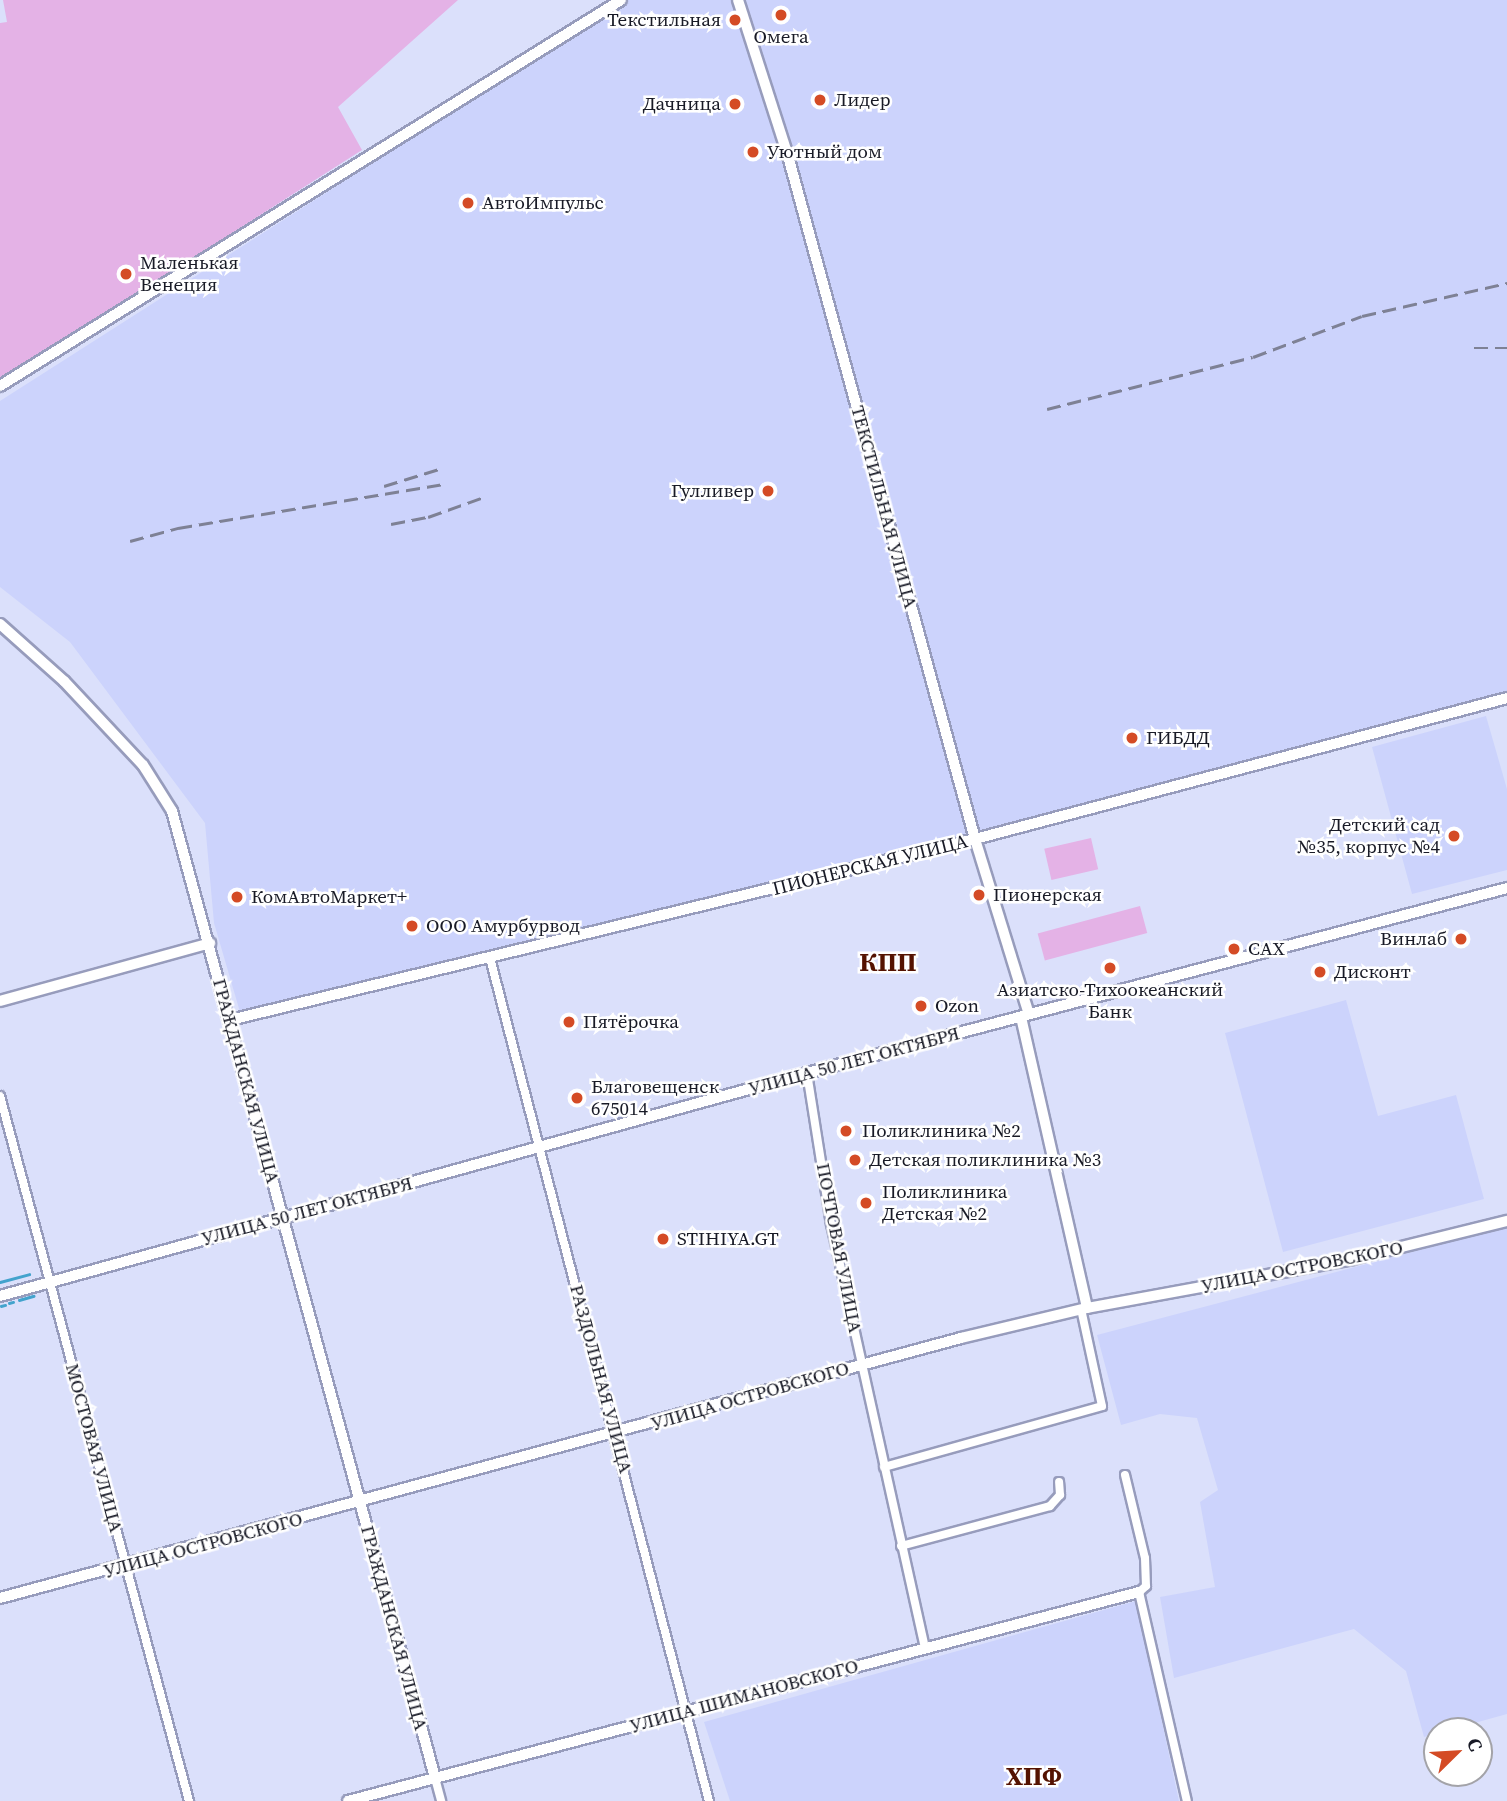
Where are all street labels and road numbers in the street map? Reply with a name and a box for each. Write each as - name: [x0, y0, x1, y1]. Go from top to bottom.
- street label: ТЕКСТИЛЬНАЯ УЛИЦА: [846, 403, 922, 611]
- street label: ПИОНЕРСКАЯ УЛИЦА: [770, 830, 970, 900]
- street label: ГРАЖДАНСКАЯ УЛИЦА: [208, 976, 284, 1186]
- street label: УЛИЦА 50 ЛЕТ ОКТЯБРЯ: [746, 1022, 962, 1100]
- street label: ПОЧТОВАЯ УЛИЦА: [811, 1161, 867, 1335]
- street label: УЛИЦА 50 ЛЕТ ОКТЯБРЯ: [199, 1172, 415, 1250]
- street label: УЛИЦА ОСТРОВСКОГО: [1199, 1236, 1405, 1298]
- street label: РАЗДОЛЬНАЯ УЛИЦА: [565, 1282, 637, 1476]
- street label: УЛИЦА ОСТРОВСКОГО: [648, 1357, 852, 1435]
- street label: МОСТОВАЯ УЛИЦА: [60, 1361, 128, 1535]
- street label: УЛИЦА ОСТРОВСКОГО: [101, 1507, 305, 1583]
- street label: ГРАЖДАНСКАЯ УЛИЦА: [356, 1523, 432, 1733]
- street label: УЛИЦА ШИМАНОВСКОГО: [627, 1654, 861, 1738]

